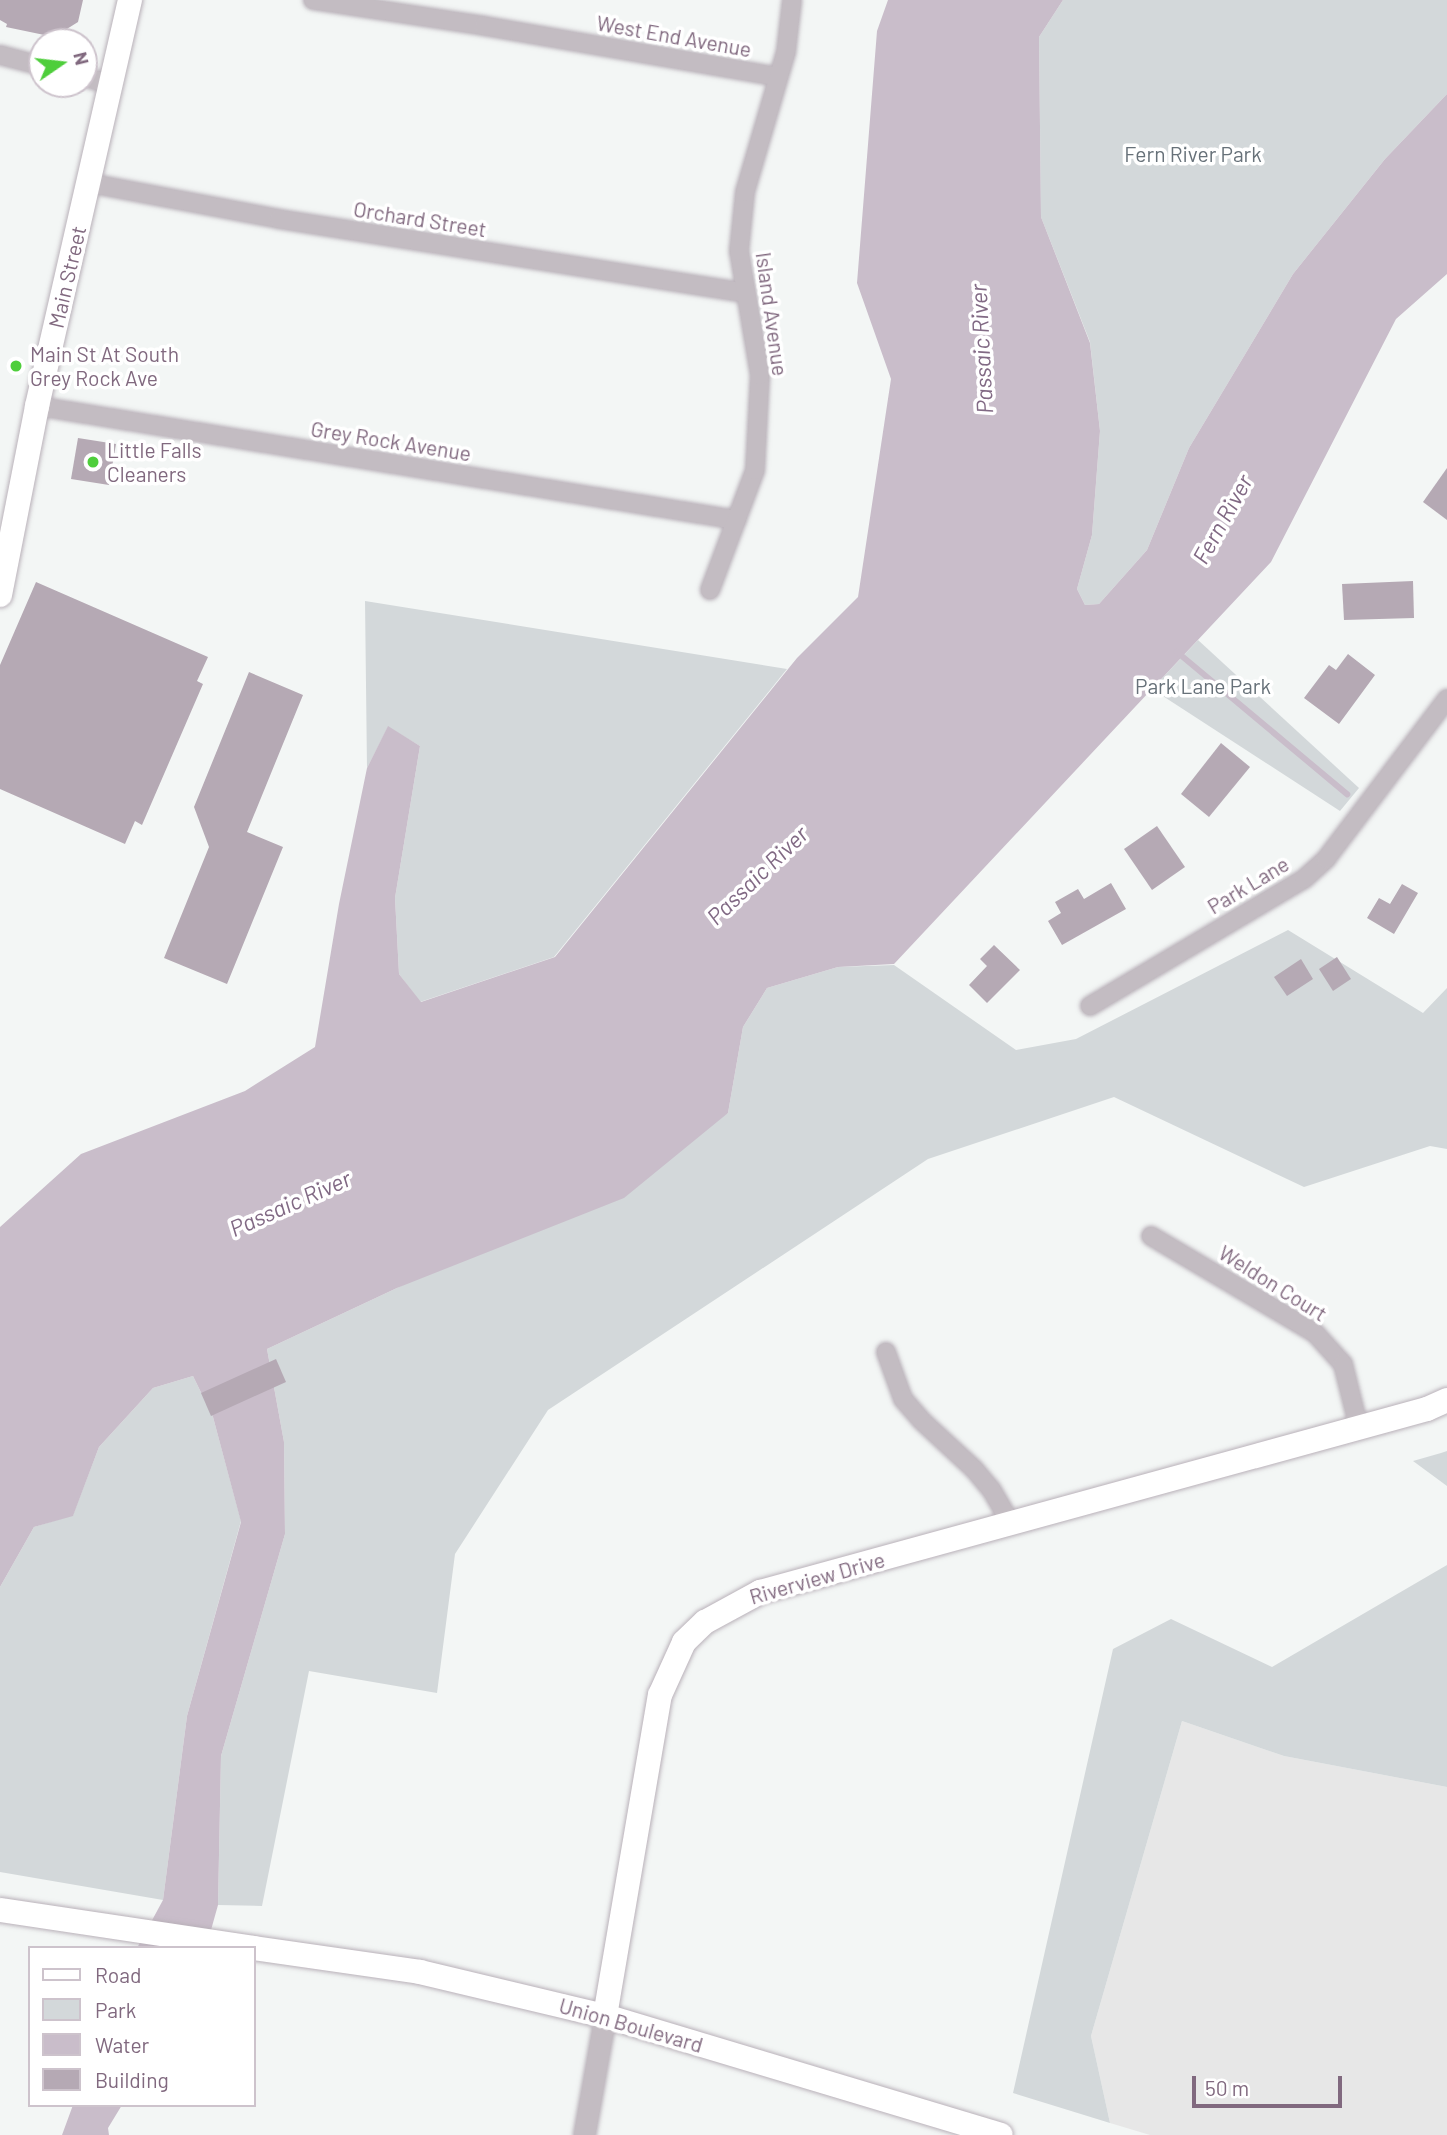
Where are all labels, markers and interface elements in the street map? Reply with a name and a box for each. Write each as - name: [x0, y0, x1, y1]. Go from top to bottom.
- street label: West End Avenue: [595, 10, 753, 62]
- north arrow: [28, 28, 98, 98]
- text: N: [69, 49, 95, 67]
- park label: Fern River Park: [1124, 141, 1262, 167]
- street label: Orchard Street: [352, 196, 488, 242]
- street label: Main Street: [43, 224, 91, 330]
- street label: Island Avenue: [751, 251, 793, 377]
- water label: Passaic River: [964, 283, 998, 415]
- place label: Main St At South Grey Rock Ave: [30, 341, 179, 391]
- marker: Main St At South Grey Rock Ave: [8, 358, 24, 374]
- street label: Grey Rock Avenue: [309, 416, 473, 466]
- place label: Little Falls Cleaners: [107, 437, 202, 487]
- marker: Little Falls Cleaners: [85, 454, 101, 470]
- water label: Fern River: [1186, 470, 1258, 568]
- park label: Park Lane Park: [1135, 673, 1271, 699]
- water label: Passaic River: [701, 820, 813, 930]
- street label: Park Lane: [1203, 851, 1293, 919]
- water label: Passaic River: [225, 1164, 355, 1242]
- street label: Weldon Court: [1214, 1240, 1332, 1326]
- street label: Riverview Drive: [746, 1547, 888, 1609]
- legend: [28, 1946, 256, 2107]
- text: Road: [95, 1962, 141, 1987]
- street label: Union Boulevard: [556, 1992, 706, 2058]
- text: Park: [95, 1997, 136, 2022]
- text: Water: [95, 2032, 149, 2057]
- scale bar: [1195, 2062, 1346, 2106]
- text: Building: [95, 2067, 169, 2092]
- text: 50 m: [1205, 2075, 1249, 2100]

